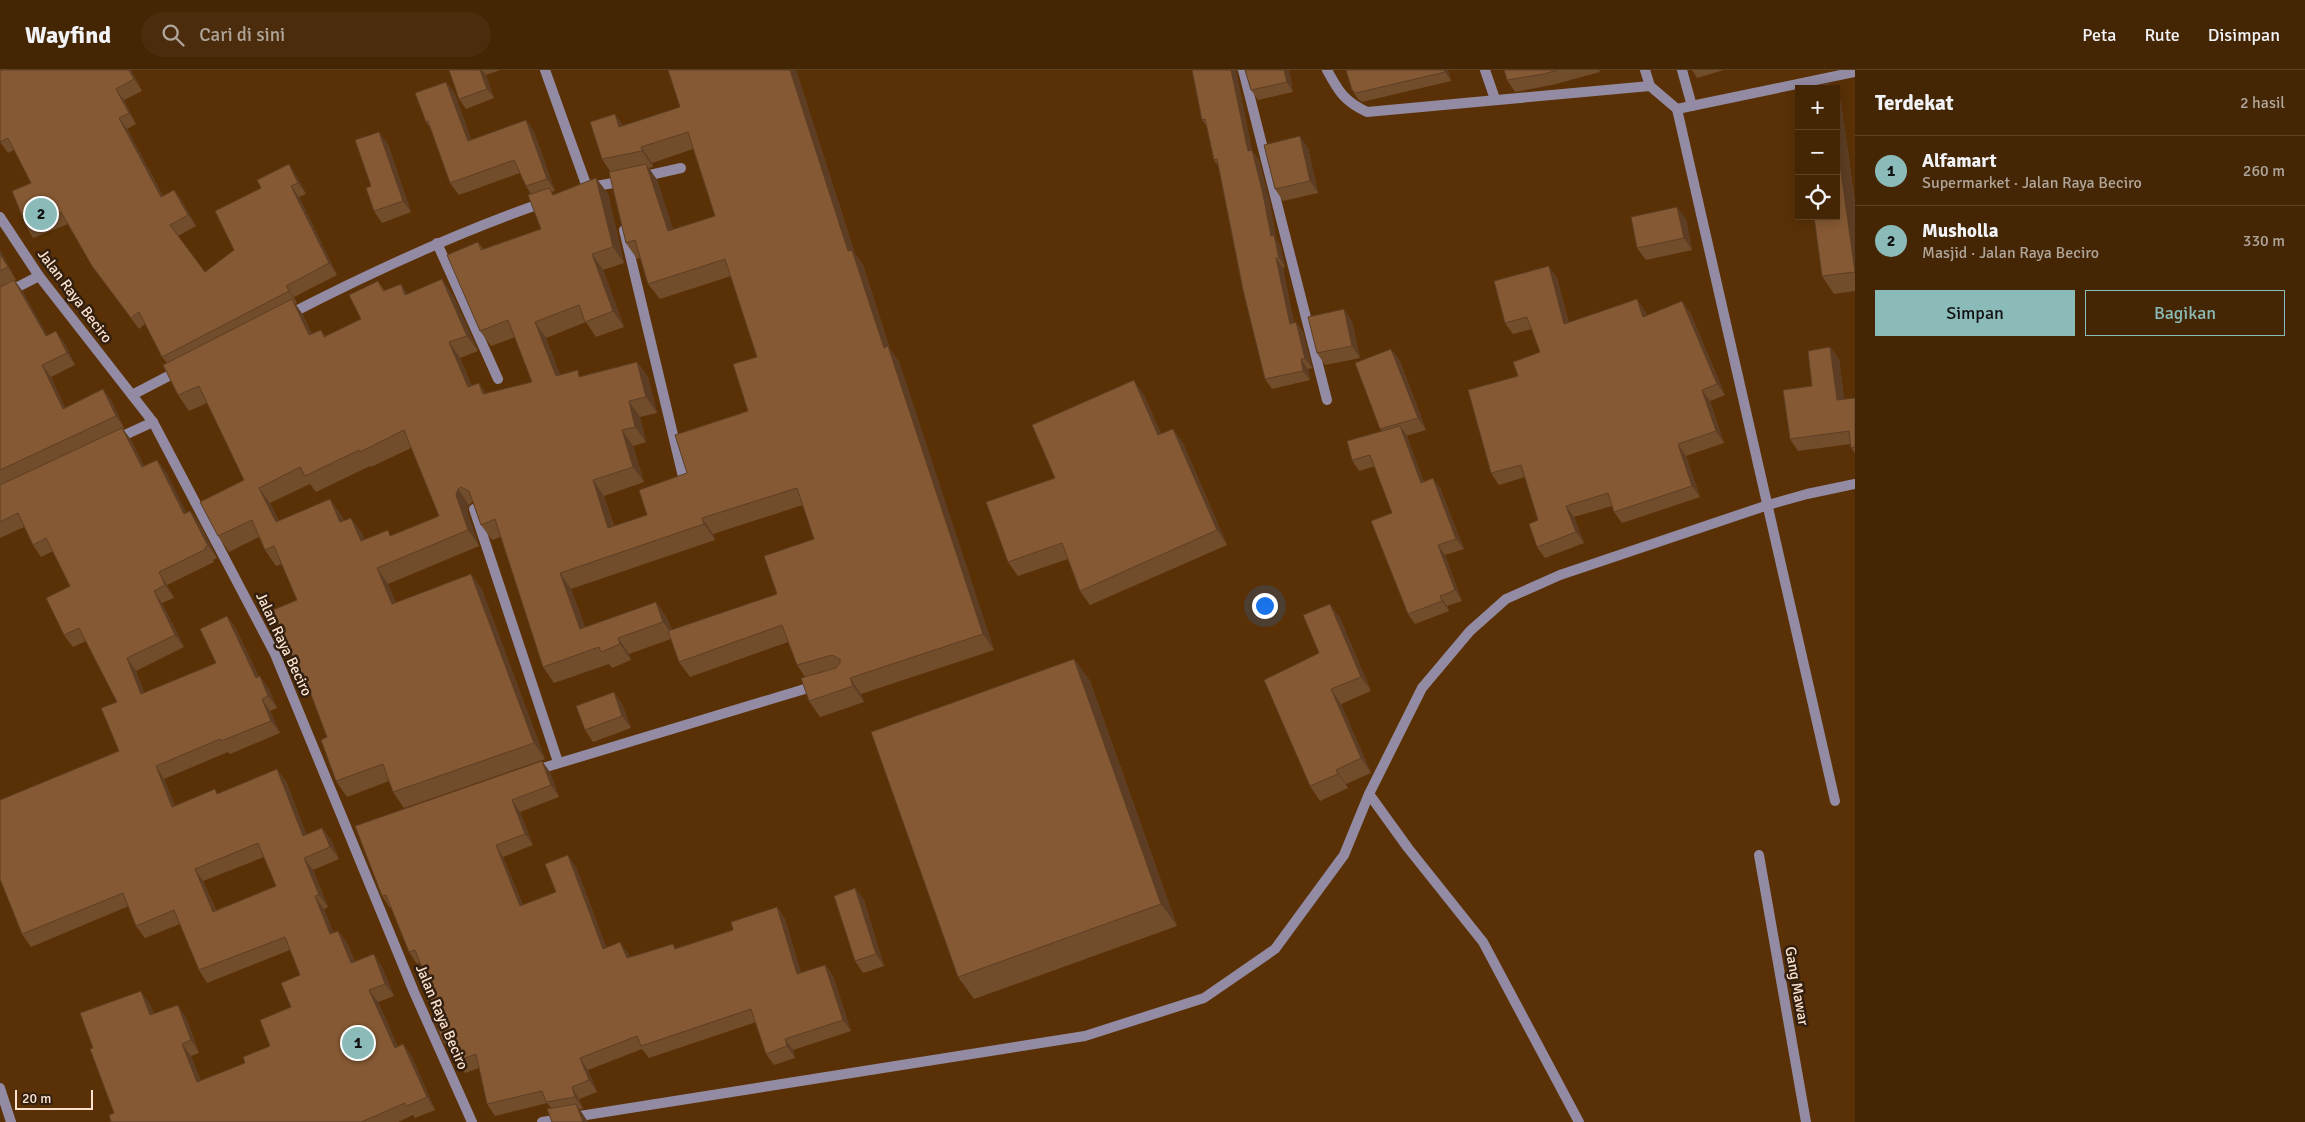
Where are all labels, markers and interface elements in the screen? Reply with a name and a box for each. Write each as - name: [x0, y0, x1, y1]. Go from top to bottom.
- search box: [141, 12, 491, 57]
- text: Wayfind: [25, 20, 111, 50]
- icon: search: [159, 21, 187, 49]
- text: Cari di sini: [199, 23, 285, 47]
- text: Peta: [2082, 24, 2116, 46]
- text: Rute: [2144, 24, 2180, 46]
- text: Disimpan: [2208, 24, 2280, 46]
- map controls: [1795, 85, 1840, 220]
- button: +: [1795, 85, 1840, 130]
- text: Terdekat: [1875, 90, 1954, 116]
- text: 2 hasil: [2240, 93, 2285, 113]
- button: −: [1795, 130, 1840, 175]
- text: Alfamart: [1922, 149, 1997, 173]
- text: 1: [1887, 161, 1895, 181]
- text: 260 m: [2243, 161, 2285, 181]
- text: Supermarket · Jalan Raya Beciro: [1922, 173, 2142, 193]
- button: locate: [1795, 175, 1840, 220]
- pin: 2: [25, 195, 57, 233]
- text: Musholla: [1922, 219, 1998, 243]
- text: 2: [1887, 231, 1895, 251]
- text: 330 m: [2243, 231, 2285, 251]
- text: Masjid · Jalan Raya Beciro: [1922, 243, 2099, 263]
- street label: Jalan Raya Beciro: [34, 246, 116, 346]
- button: Simpan: [1875, 290, 2075, 336]
- button: Bagikan: [2085, 290, 2285, 336]
- street label: Jalan Raya Beciro: [252, 589, 316, 699]
- your location: [1252, 593, 1278, 619]
- street label: Gang Mawar: [1781, 945, 1813, 1027]
- street label: Jalan Raya Beciro: [412, 962, 472, 1072]
- pin: 1: [342, 1024, 374, 1062]
- scale bar: [15, 1087, 92, 1110]
- text: 20 m: [22, 1090, 51, 1107]

